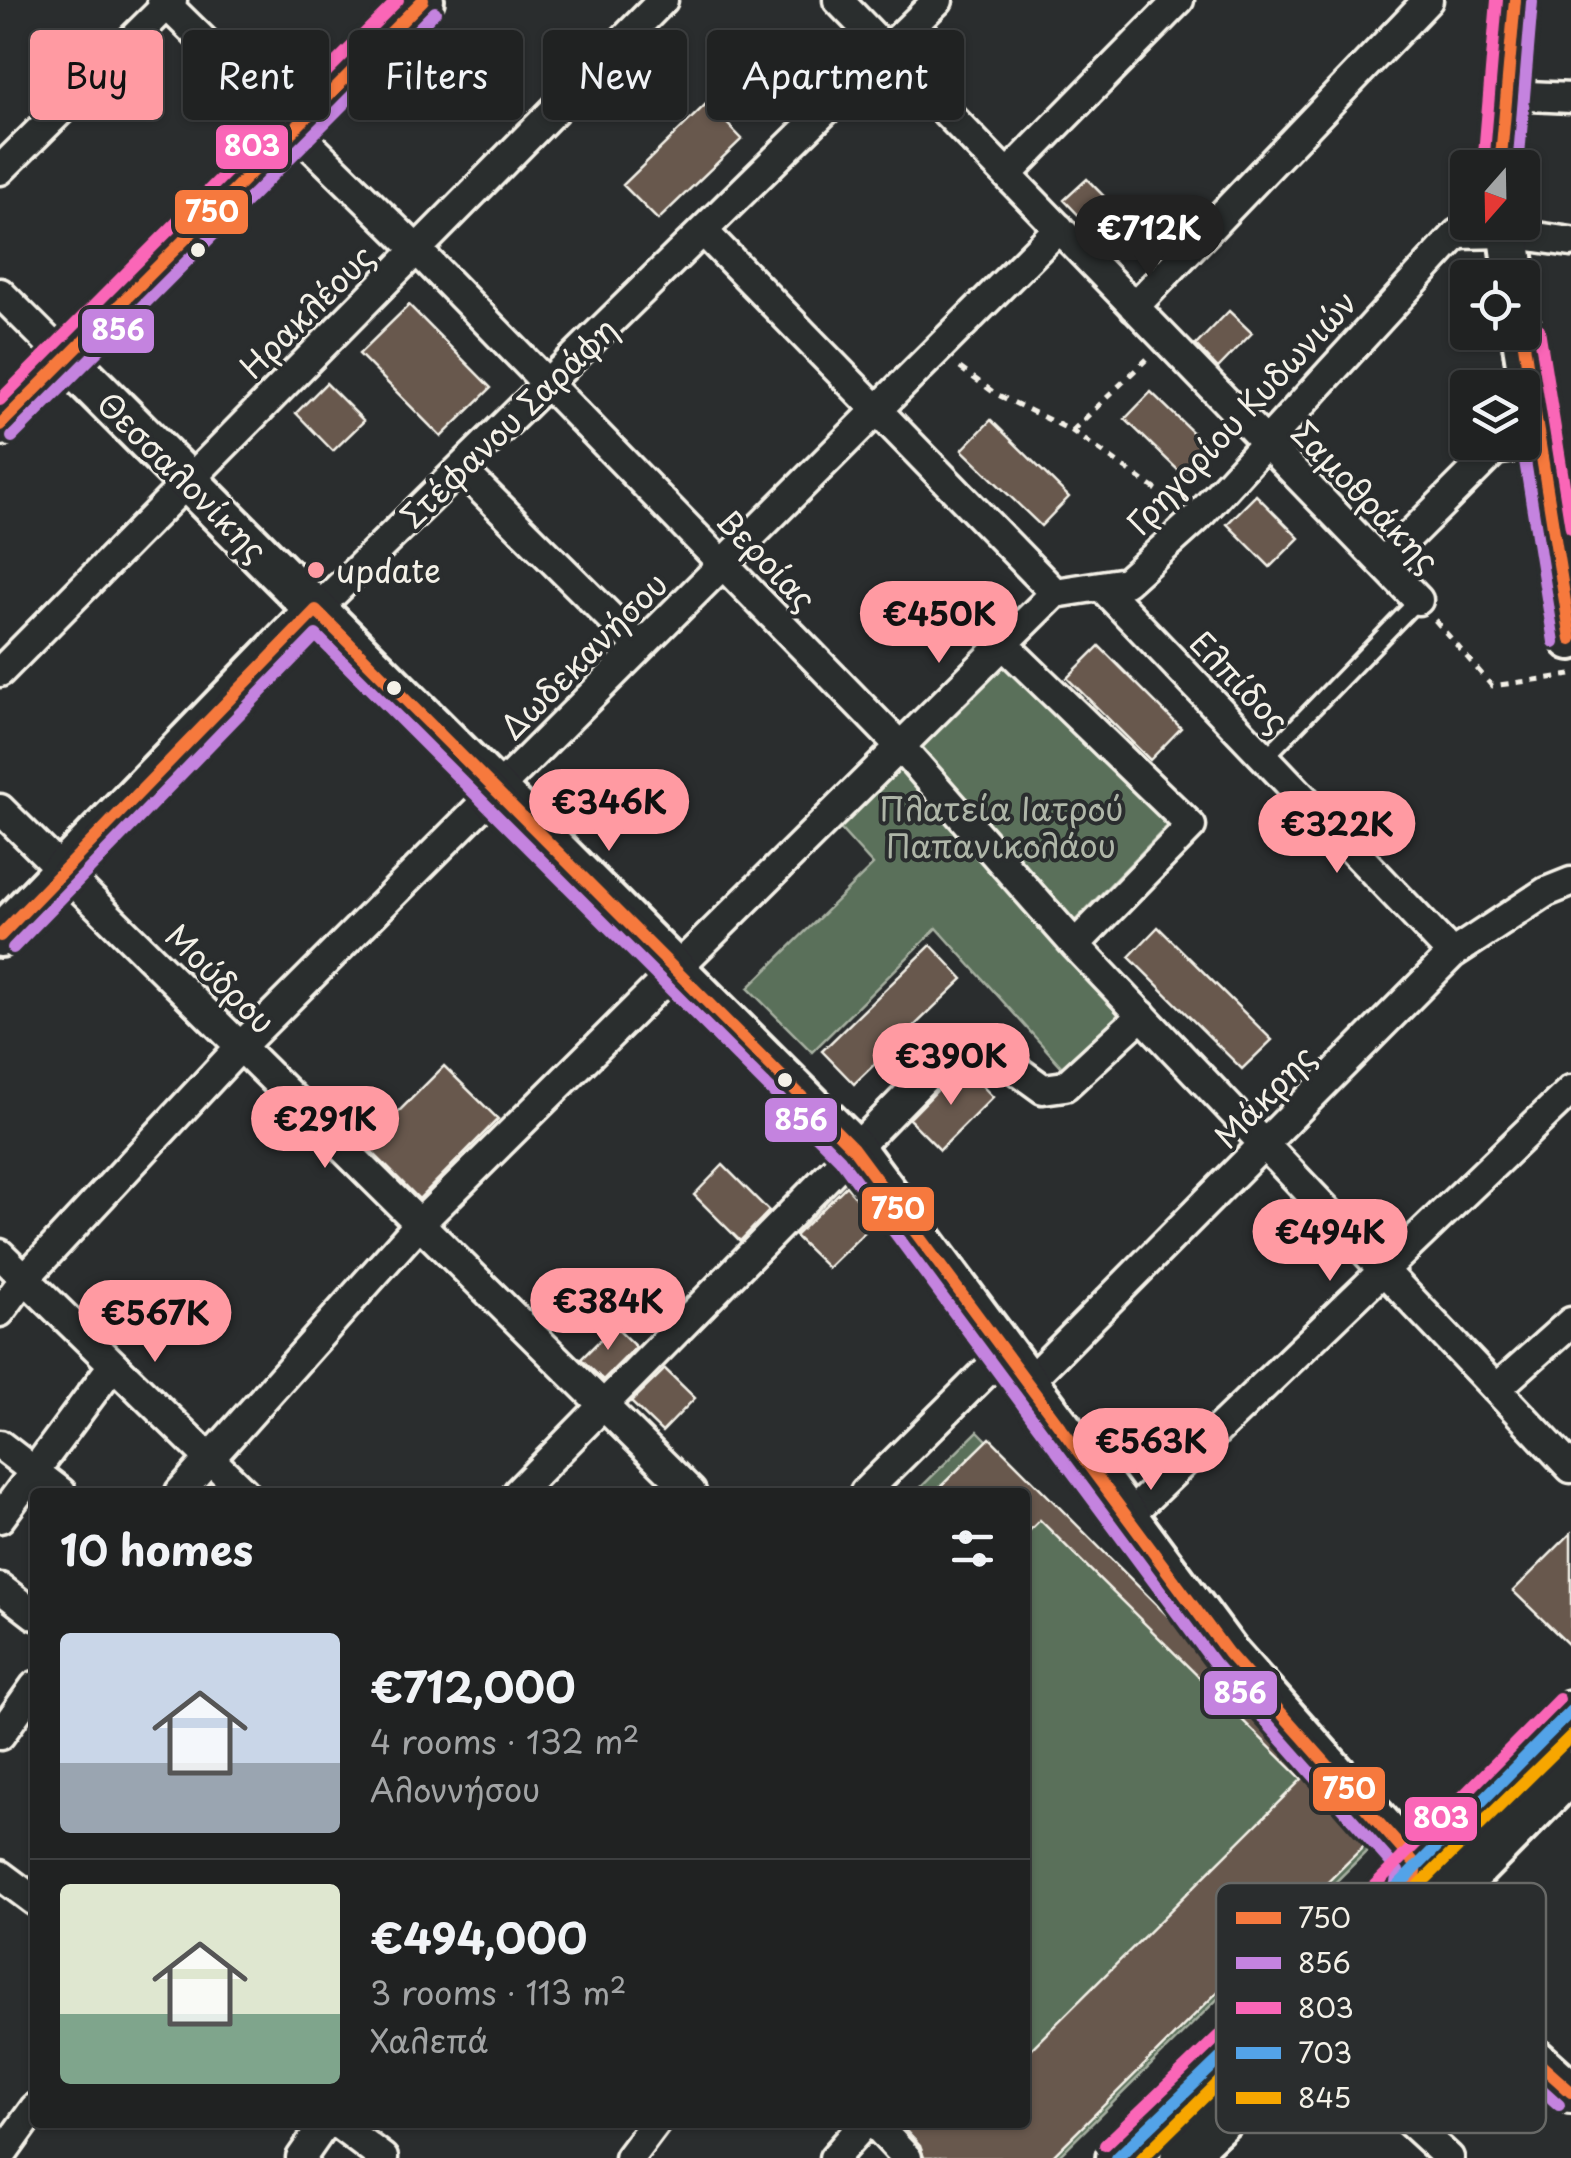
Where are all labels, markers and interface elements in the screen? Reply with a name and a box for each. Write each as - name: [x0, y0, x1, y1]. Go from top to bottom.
- chip: Buy: [30, 30, 163, 120]
- chip: Rent: [183, 30, 329, 120]
- chip: Filters: [349, 30, 523, 120]
- chip: New: [543, 30, 687, 120]
- chip: Apartment: [707, 30, 964, 120]
- line badge: 803: [214, 123, 290, 171]
- text: 803: [224, 123, 280, 166]
- north arrow: [1450, 150, 1540, 240]
- map controls: [1450, 150, 1540, 460]
- line badge: 750: [173, 188, 250, 236]
- text: 750: [185, 189, 239, 232]
- pin: €712K: [1079, 195, 1219, 280]
- text: €712K: [1097, 203, 1201, 251]
- street label: Ηρακλέους: [228, 233, 384, 389]
- unlabelled marker: [188, 240, 208, 260]
- button: locate: [1450, 260, 1540, 350]
- street label: Γρηγορίου Κυδωνιών: [1115, 279, 1367, 545]
- street label: Στέφανου Σαράφη: [389, 306, 627, 538]
- line badge: 856: [80, 307, 156, 355]
- text: 856: [91, 307, 145, 350]
- button: layers: [1450, 370, 1540, 460]
- street label: Θεσσαλονίκης: [87, 380, 279, 572]
- street label: Σαμοθράκης: [1281, 409, 1451, 583]
- street label: Βεροίας: [706, 497, 828, 621]
- place label: update: [336, 546, 441, 594]
- marker: update: [305, 559, 327, 581]
- street label: Δωδεκανήσου: [488, 560, 678, 750]
- pin: €450K: [869, 581, 1009, 666]
- text: €450K: [882, 589, 996, 637]
- street label: Ελπίδος: [1179, 619, 1301, 743]
- unlabelled marker: [384, 678, 404, 698]
- pin: €346K: [539, 769, 679, 854]
- text: €346K: [551, 777, 667, 825]
- park label: Πλατεία Ιατρού Παπανικολάου: [878, 784, 1124, 869]
- pin: €322K: [1267, 791, 1407, 876]
- text: €322K: [1280, 799, 1394, 847]
- street label: Μούδρου: [155, 912, 287, 1044]
- pin: €390K: [881, 1023, 1021, 1108]
- text: €390K: [895, 1031, 1007, 1079]
- street label: Μάκρης: [1202, 1033, 1326, 1159]
- unlabelled marker: [775, 1070, 795, 1090]
- pin: €291K: [255, 1086, 395, 1171]
- text: €291K: [273, 1094, 377, 1142]
- line badge: 856: [763, 1096, 839, 1144]
- text: 856: [774, 1097, 828, 1140]
- line badge: 750: [860, 1185, 936, 1233]
- text: 750: [871, 1186, 925, 1229]
- pin: €494K: [1260, 1199, 1400, 1284]
- text: €494K: [1275, 1207, 1385, 1255]
- pin: €384K: [538, 1268, 678, 1353]
- text: €384K: [552, 1276, 664, 1324]
- pin: €567K: [85, 1280, 225, 1365]
- text: €567K: [100, 1288, 210, 1336]
- pin: €563K: [1081, 1408, 1221, 1493]
- text: €563K: [1095, 1416, 1207, 1464]
- text: 10 homes: [60, 1517, 253, 1580]
- icon: filters: [945, 1521, 1000, 1576]
- text: €712,000: [370, 1654, 576, 1717]
- line badge: 856: [1202, 1669, 1279, 1717]
- text: 856: [1213, 1670, 1267, 1713]
- icon: home: [140, 1673, 260, 1793]
- text: 4 rooms · 132 m²: [370, 1717, 640, 1765]
- text: Αλοννήσου: [370, 1765, 540, 1813]
- line badge: 750: [1311, 1765, 1387, 1813]
- text: 750: [1322, 1766, 1376, 1809]
- line badge: 803: [1403, 1795, 1479, 1843]
- text: 803: [1413, 1795, 1469, 1838]
- legend: [1216, 1883, 1546, 2133]
- text: 750: [1298, 1895, 1351, 1938]
- text: €494,000: [370, 1905, 587, 1968]
- icon: home: [140, 1924, 260, 2044]
- text: 856: [1298, 1940, 1351, 1983]
- text: 3 rooms · 113 m²: [370, 1968, 627, 2016]
- text: 803: [1298, 1985, 1354, 2028]
- text: Χαλεπά: [370, 2016, 489, 2064]
- text: 703: [1298, 2030, 1352, 2073]
- text: 845: [1298, 2075, 1351, 2118]

